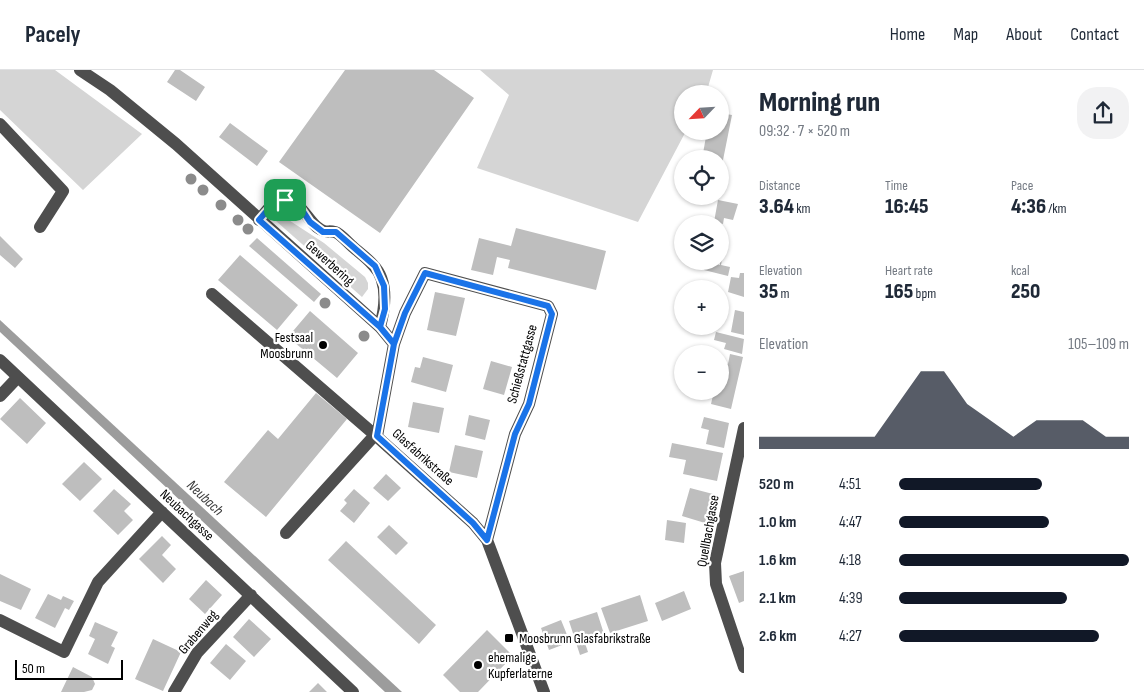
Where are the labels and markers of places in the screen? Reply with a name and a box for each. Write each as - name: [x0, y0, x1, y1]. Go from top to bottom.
- pin: [264, 179, 306, 221]
- place label: Festsaal Moosbrunn: [260, 329, 313, 362]
- marker: Festsaal Moosbrunn: [317, 339, 329, 351]
- place label: Moosbrunn Glasfabrikstraße: [519, 630, 651, 647]
- marker: Moosbrunn Glasfabrikstraße: [503, 632, 515, 644]
- place label: ehemalige Kupferlaterne: [488, 649, 553, 682]
- marker: ehemalige Kupferlaterne: [472, 659, 484, 671]

